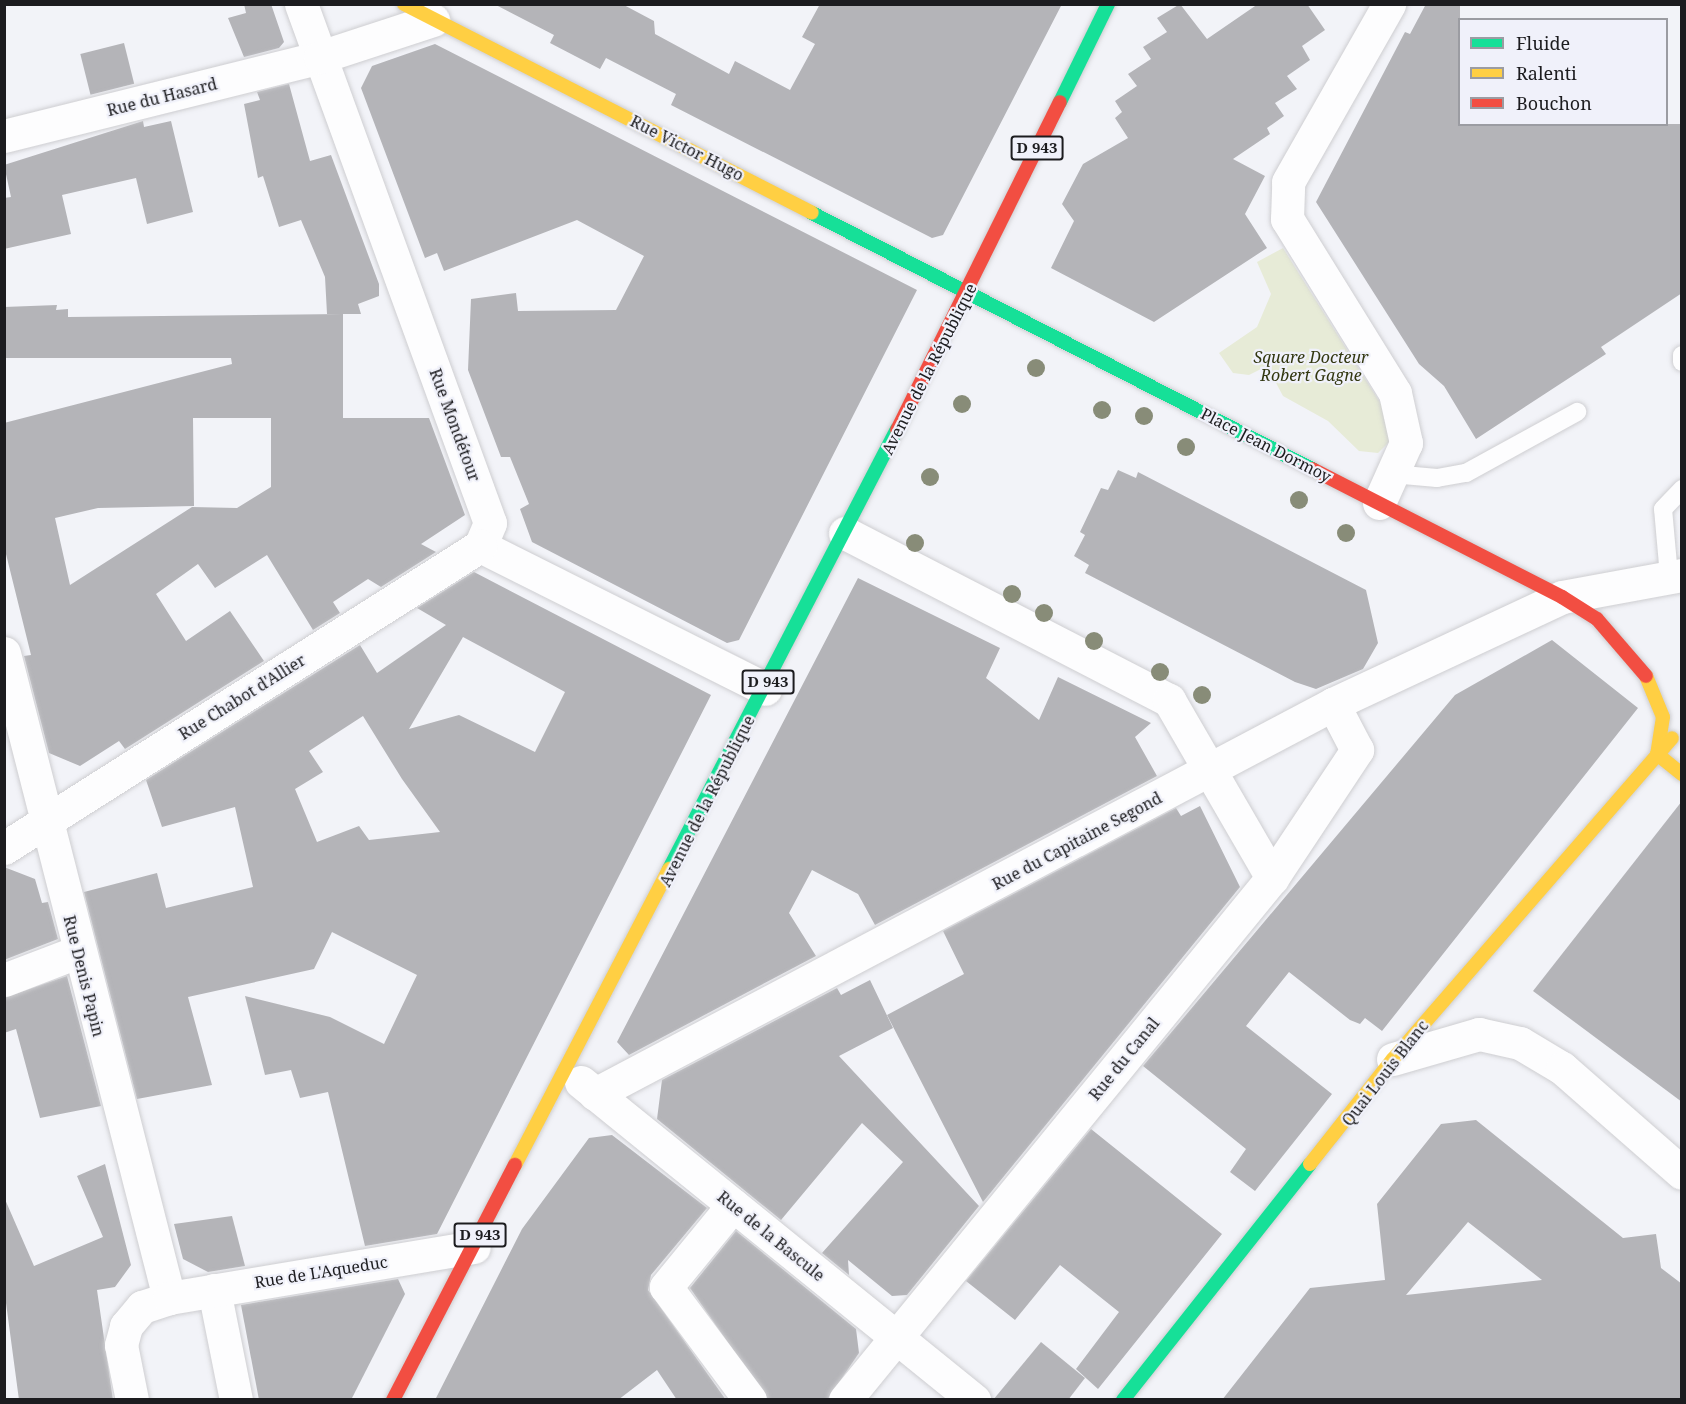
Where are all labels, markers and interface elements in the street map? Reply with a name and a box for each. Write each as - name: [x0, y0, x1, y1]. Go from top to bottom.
- legend: [1458, 18, 1668, 126]
- text: Fluide: [1516, 31, 1570, 55]
- text: Ralenti: [1516, 61, 1577, 85]
- street label: Rue du Hasard: [105, 74, 219, 120]
- text: Bouchon: [1516, 91, 1592, 115]
- street label: Rue Victor Hugo: [627, 111, 747, 185]
- road number: D 943: [1010, 136, 1064, 160]
- street label: Avenue de la République: [877, 280, 981, 458]
- park label: Square Docteur Robert Gagne: [1253, 347, 1369, 385]
- street label: Rue Mondétour: [426, 366, 484, 484]
- street label: Place Jean Dormoy: [1198, 404, 1334, 486]
- street label: Rue Chabot d'Allier: [175, 650, 309, 744]
- road number: D 943: [741, 670, 795, 694]
- street label: Avenue de la République: [655, 712, 759, 890]
- street label: Rue du Capitaine Segond: [989, 788, 1165, 894]
- street label: Rue Denis Papin: [60, 913, 108, 1039]
- street label: Rue du Canal: [1085, 1014, 1163, 1104]
- street label: Quai Louis Blanc: [1338, 1016, 1432, 1130]
- street label: Rue de la Bascule: [714, 1187, 828, 1285]
- road number: D 943: [453, 1223, 507, 1247]
- street label: Rue de L'Aqueduc: [253, 1252, 389, 1292]

